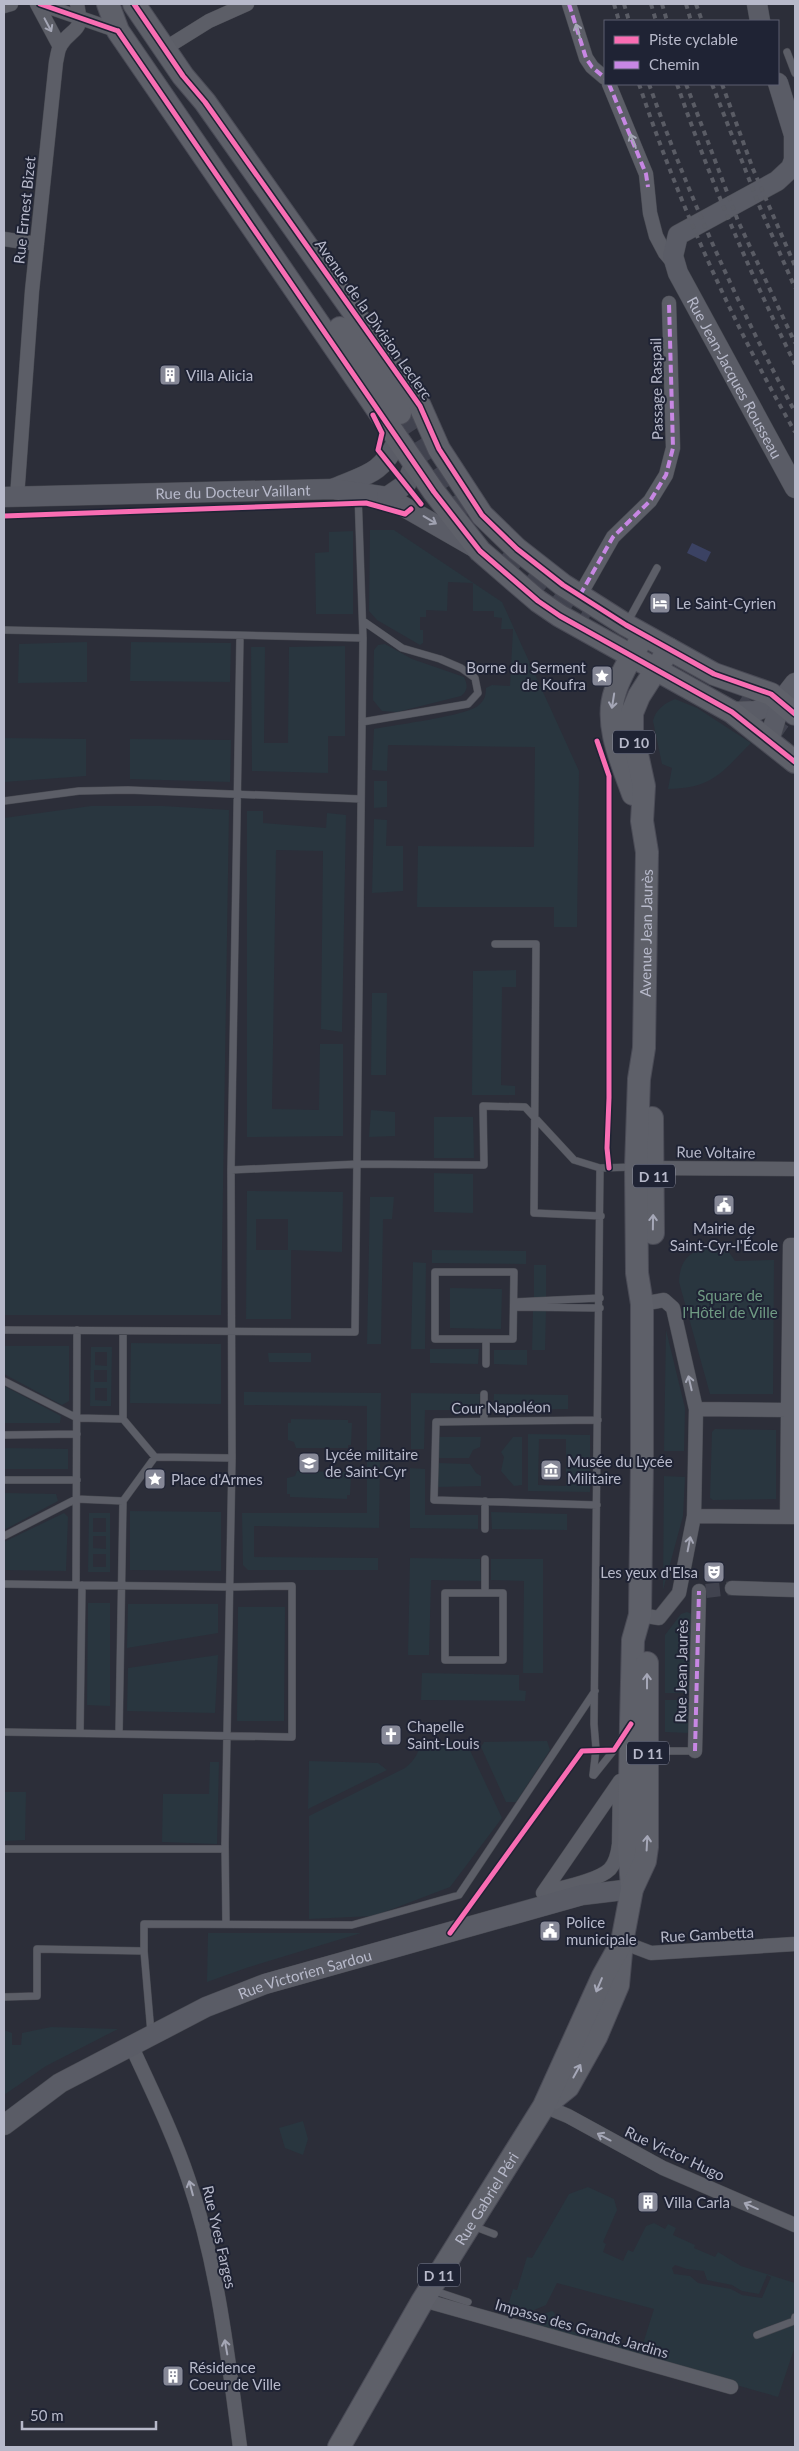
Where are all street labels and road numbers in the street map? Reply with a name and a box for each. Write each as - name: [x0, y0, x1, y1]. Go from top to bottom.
- street label: Rue Ernest Bizet: [9, 155, 39, 265]
- street label: Avenue de la Division Leclerc: [312, 235, 436, 403]
- street label: Rue Jean-Jacques Rousseau: [684, 293, 786, 461]
- street label: Passage Raspail: [646, 338, 666, 440]
- street label: Rue du Docteur Vaillant: [155, 481, 311, 502]
- road number: D 10: [613, 730, 655, 754]
- street label: Avenue Jean Jaurès: [636, 869, 656, 997]
- street label: Rue Voltaire: [676, 1142, 756, 1162]
- road number: D 11: [633, 1164, 675, 1188]
- street label: Cour Napoléon: [451, 1397, 551, 1417]
- street label: Rue Jean Jaurès: [671, 1619, 691, 1723]
- road number: D 11: [627, 1742, 669, 1765]
- street label: Rue Gambetta: [660, 1923, 754, 1945]
- street label: Rue Victorien Sardou: [235, 1945, 374, 2003]
- street label: Rue Victor Hugo: [622, 2122, 728, 2184]
- street label: Rue Gabriel Péri: [451, 2149, 522, 2248]
- street label: Rue Yves Farges: [199, 2184, 241, 2290]
- road number: D 11: [418, 2264, 460, 2286]
- street label: Impasse des Grands Jardins: [493, 2295, 671, 2361]

